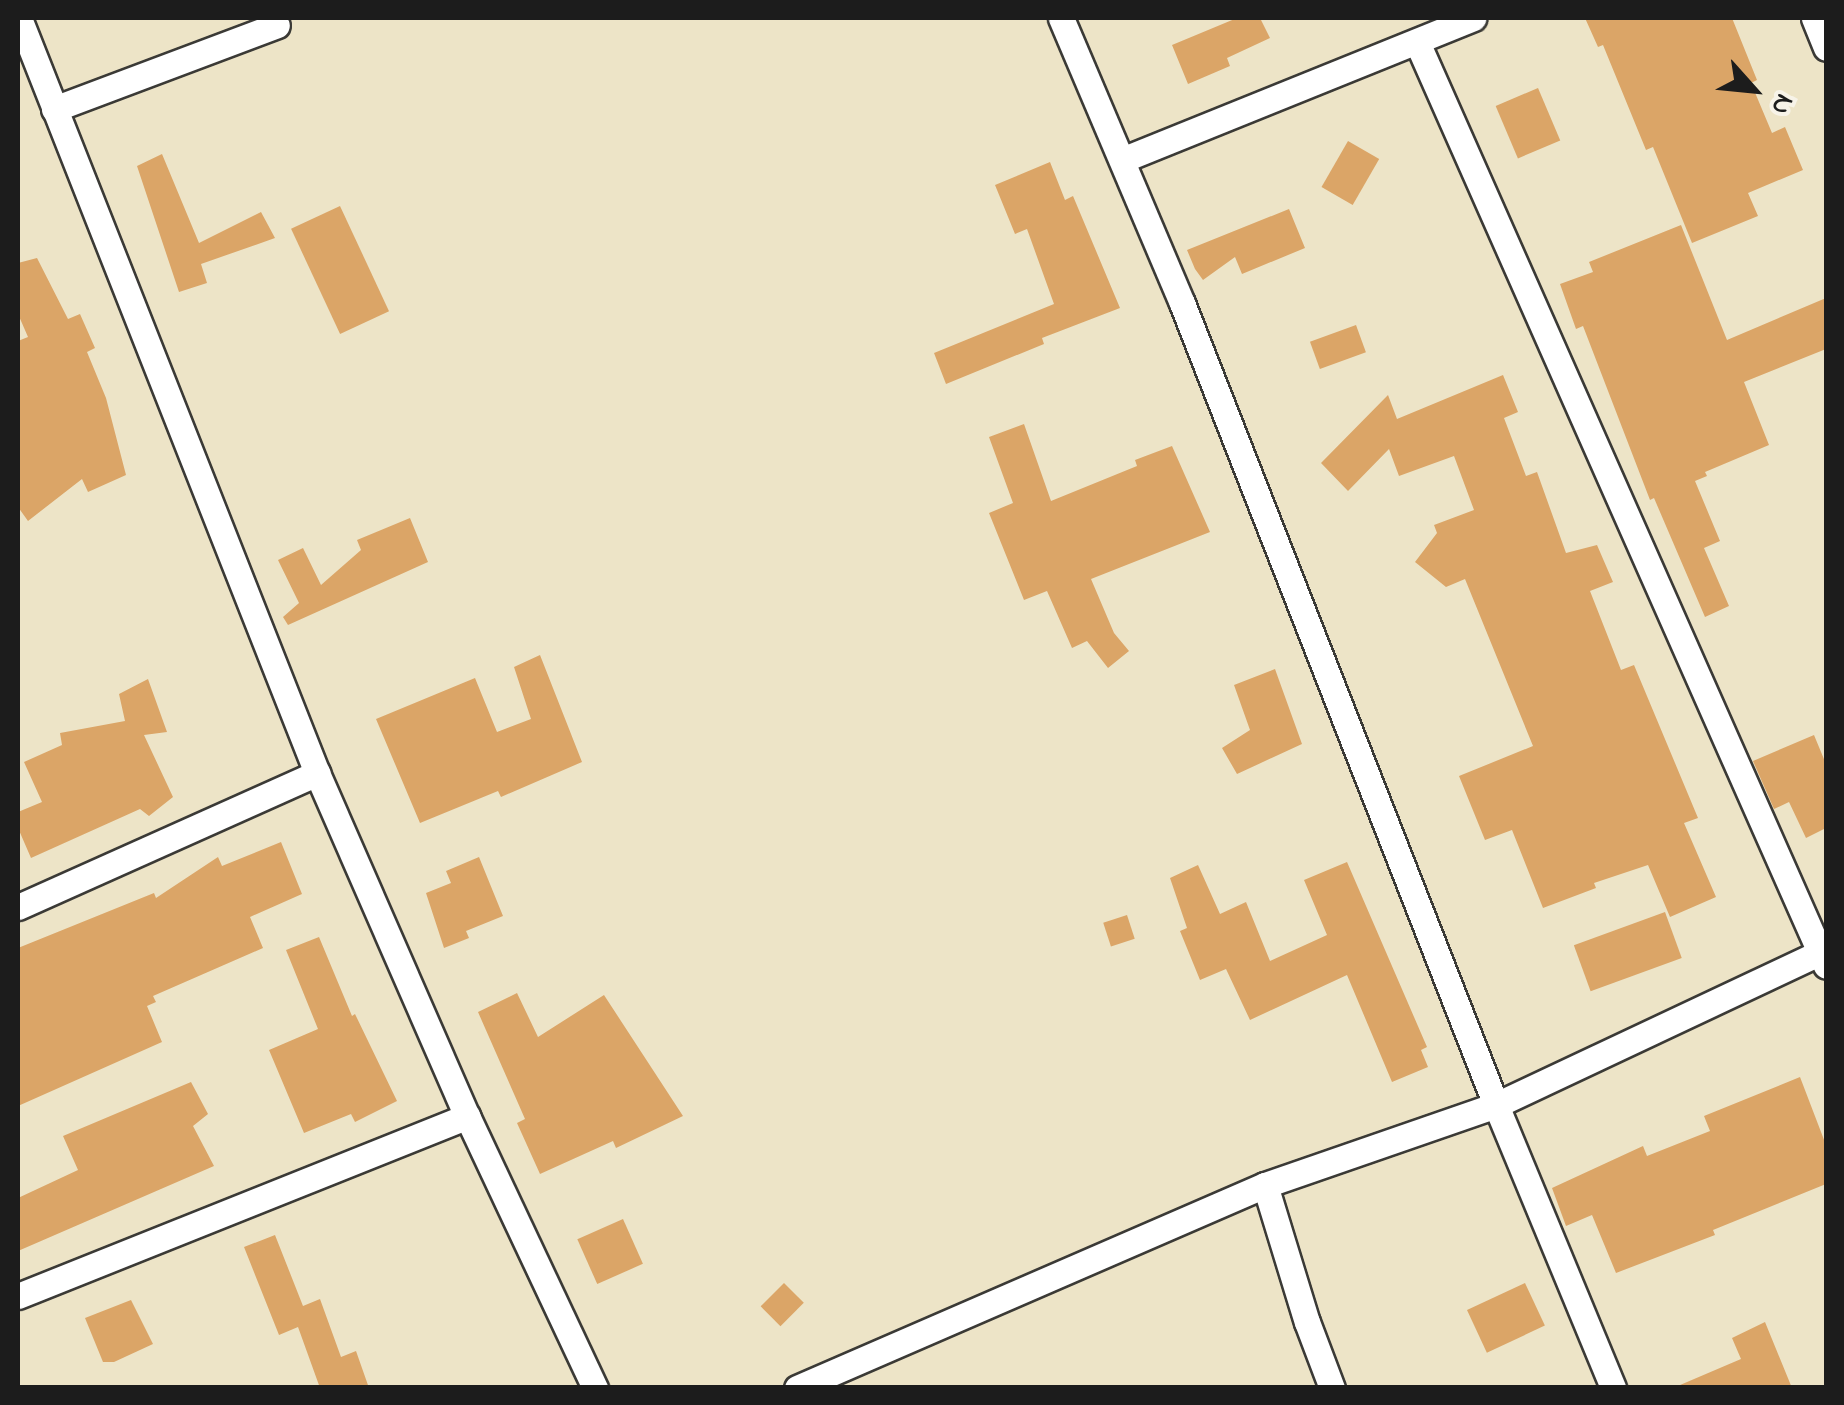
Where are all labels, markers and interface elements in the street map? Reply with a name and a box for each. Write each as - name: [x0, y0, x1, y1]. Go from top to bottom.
- north arrow: [1704, 40, 1804, 140]
- text: N: [1759, 86, 1804, 122]

